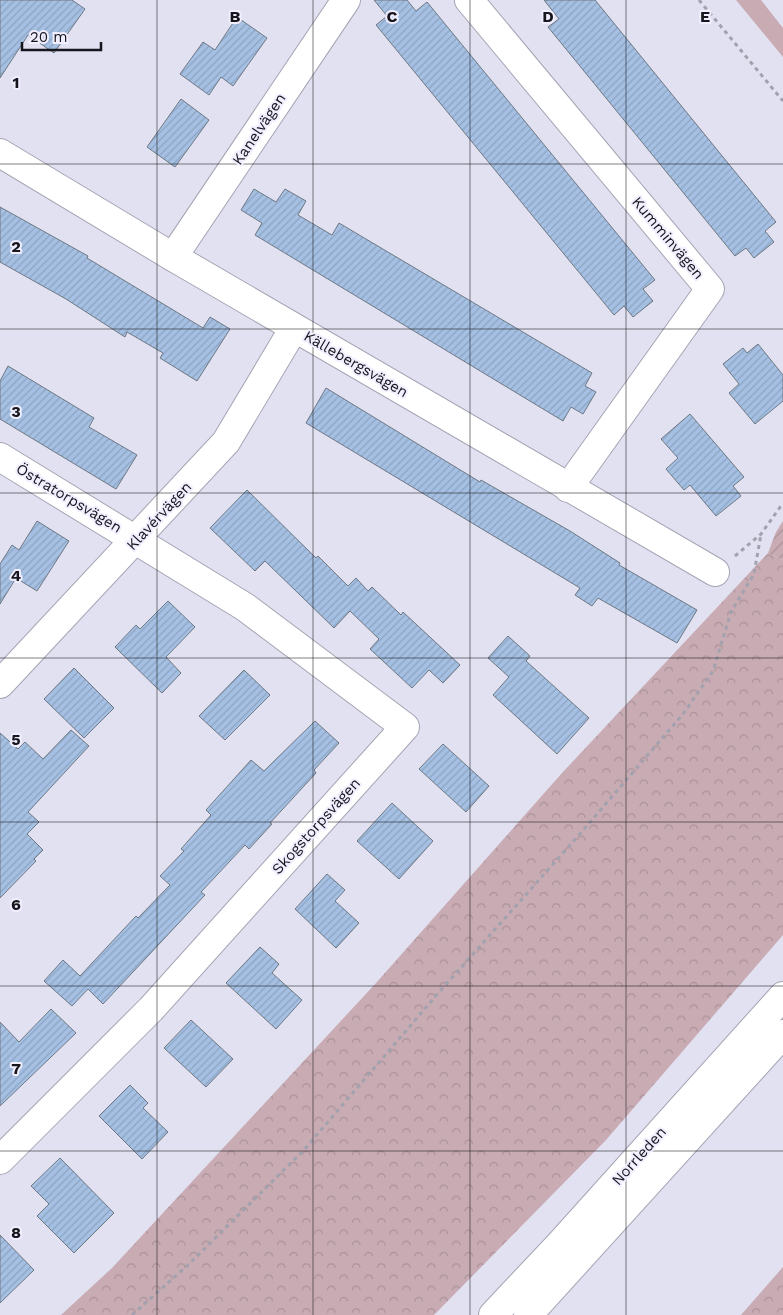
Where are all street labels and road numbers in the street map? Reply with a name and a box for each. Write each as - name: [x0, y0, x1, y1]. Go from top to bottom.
- street label: Kanelvägen: [229, 90, 289, 168]
- street label: Kumminvägen: [628, 193, 708, 283]
- street label: Källebergsvägen: [301, 327, 411, 401]
- street label: Östratorpsvägen: [13, 459, 125, 537]
- street label: Klavérvägen: [123, 478, 195, 554]
- street label: Skogstorpsvägen: [268, 774, 364, 878]
- street label: Norrleden: [608, 1123, 670, 1189]

